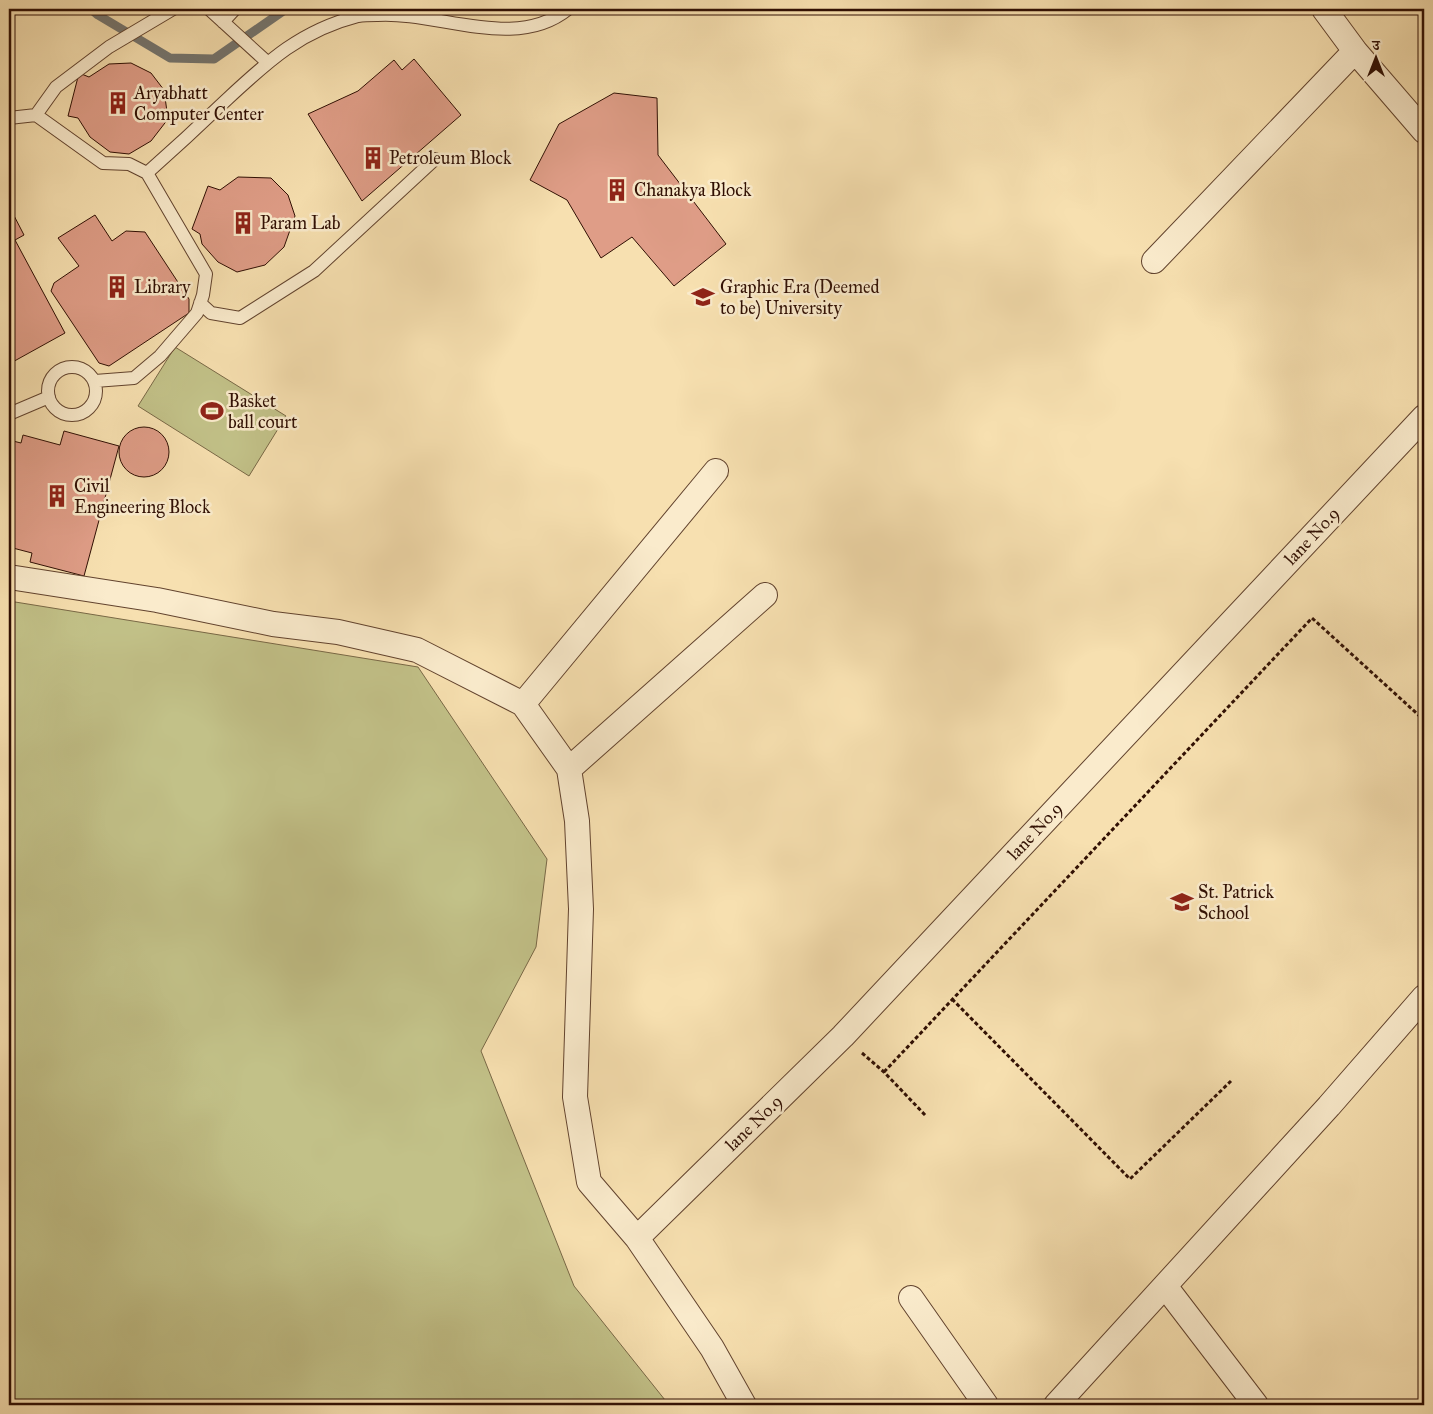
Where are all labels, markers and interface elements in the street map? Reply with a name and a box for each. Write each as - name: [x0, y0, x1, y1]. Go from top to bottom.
- north arrow: [1350, 32, 1400, 82]
- text: उ: [1371, 37, 1380, 54]
- place label: Aryabhatt Computer Center: [133, 82, 264, 125]
- building icon: Aryabhatt Computer Center: [105, 90, 131, 116]
- building icon: Petroleum Block: [360, 145, 386, 171]
- place label: Petroleum Block: [389, 147, 512, 169]
- building icon: Chanakya Block: [604, 177, 630, 203]
- place label: Chanakya Block: [634, 179, 752, 201]
- building icon: Param Lab: [230, 210, 256, 236]
- place label: Param Lab: [260, 212, 341, 234]
- building icon: Library: [104, 274, 130, 300]
- place label: Library: [134, 276, 191, 298]
- place label: Graphic Era (Deemed to be) University: [720, 276, 880, 320]
- school or university icon: Graphic Era (Deemed to be) University: [690, 284, 716, 310]
- place label: Basket ball court: [228, 390, 298, 433]
- sports icon: Basket ball court: [199, 398, 225, 424]
- place label: Civil Engineering Block: [74, 475, 211, 519]
- building icon: Civil Engineering Block: [44, 483, 70, 509]
- street label: lane No.9: [1280, 502, 1344, 570]
- street label: lane No.9: [1003, 797, 1067, 865]
- place label: St. Patrick School: [1198, 881, 1275, 924]
- school or university icon: St. Patrick School: [1169, 889, 1195, 915]
- street label: lane No.9: [721, 1090, 787, 1156]

